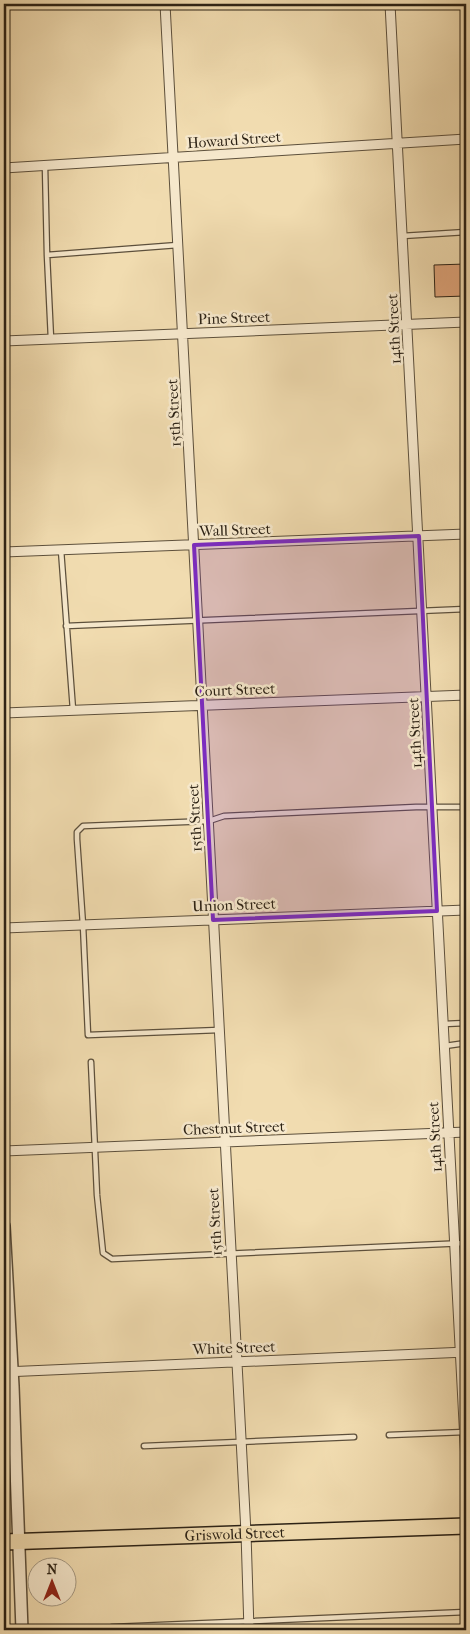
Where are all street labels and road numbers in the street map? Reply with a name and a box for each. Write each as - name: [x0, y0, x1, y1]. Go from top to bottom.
- street label: Howard Street: [186, 128, 282, 152]
- street label: 14th Street: [383, 293, 405, 365]
- street label: Pine Street: [198, 308, 271, 328]
- street label: 15th Street: [163, 378, 185, 448]
- street label: Wall Street: [198, 520, 272, 540]
- street label: Court Street: [194, 680, 276, 700]
- street label: 14th Street: [404, 697, 426, 769]
- street label: 15th Street: [184, 783, 206, 853]
- street label: Union Street: [192, 895, 277, 915]
- street label: 14th Street: [424, 1101, 446, 1173]
- street label: Chestnut Street: [183, 1117, 286, 1139]
- street label: 15th Street: [204, 1187, 226, 1257]
- street label: White Street: [191, 1338, 276, 1358]
- street label: Griswold Street: [184, 1523, 286, 1545]

